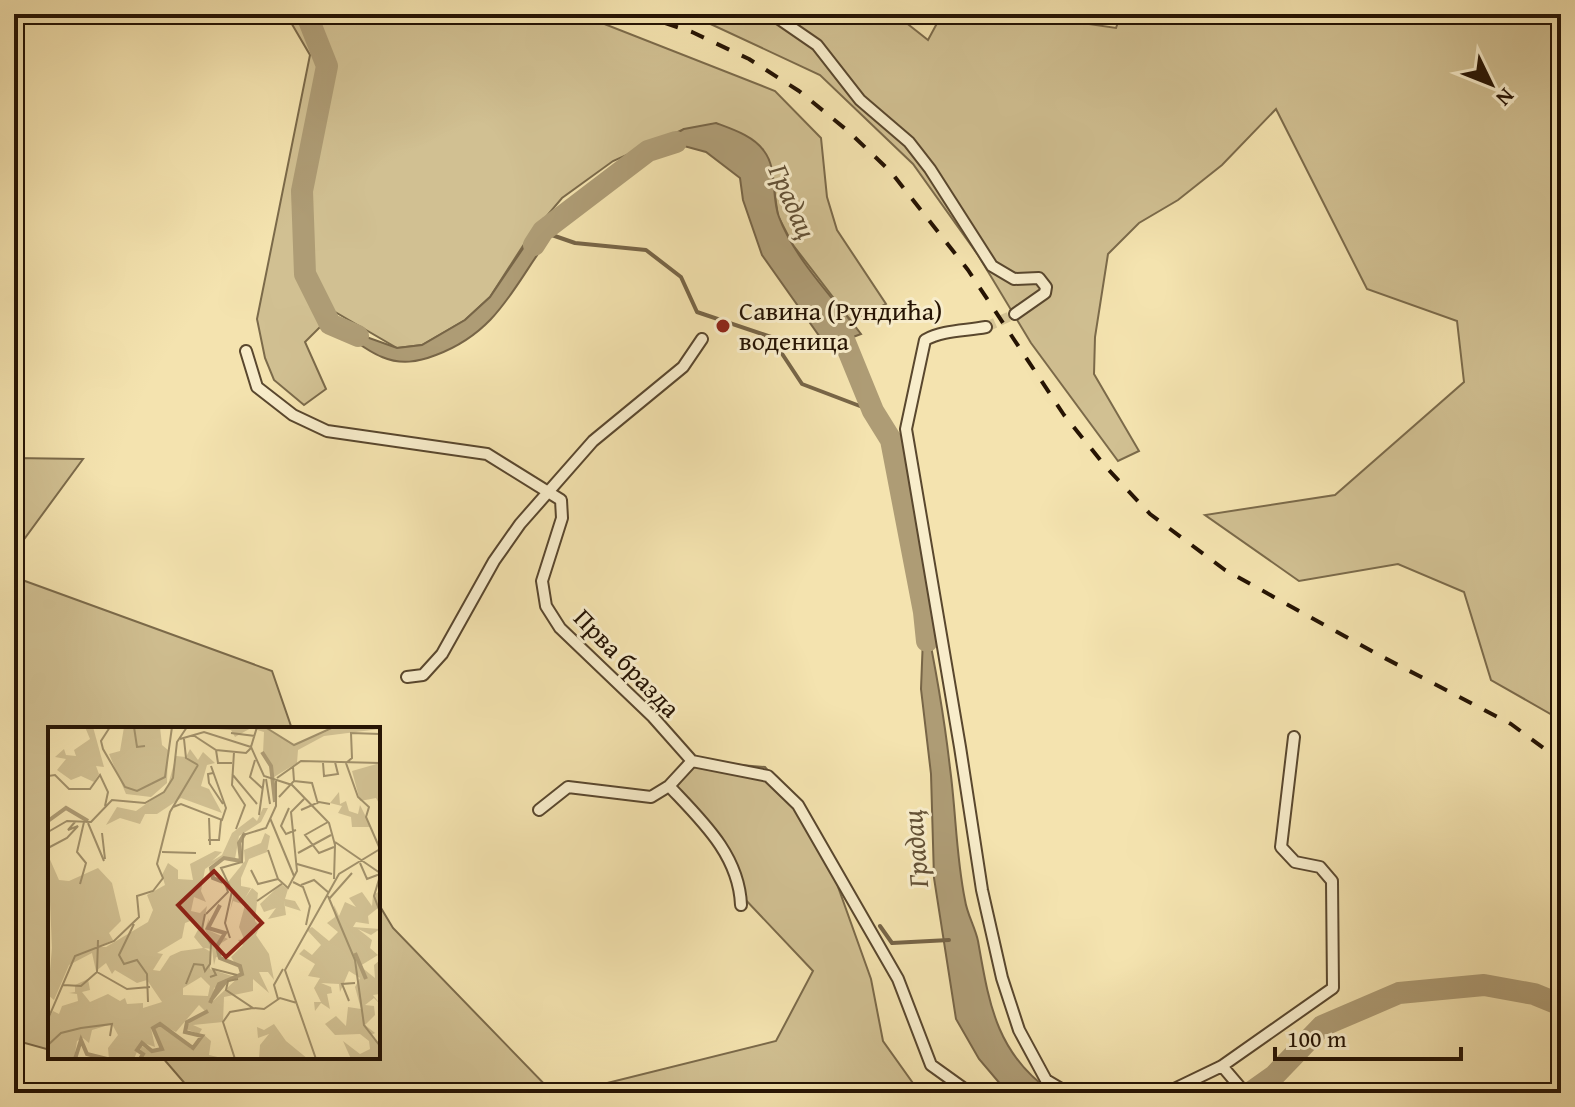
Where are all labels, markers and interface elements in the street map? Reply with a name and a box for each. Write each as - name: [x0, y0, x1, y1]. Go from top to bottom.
- north arrow: [1451, 44, 1531, 124]
- text: N: [1489, 81, 1522, 114]
- water label: Градац: [758, 156, 828, 245]
- place label: Савина (Рундића) воденица: [739, 291, 942, 360]
- marker: Савина (Рундића) воденица: [714, 317, 732, 335]
- street label: Прва бразда: [565, 599, 690, 727]
- inset map: [48, 727, 380, 1059]
- water label: Градац: [891, 808, 938, 891]
- scale bar: [1275, 1011, 1461, 1061]
- text: 100 m: [1287, 1021, 1347, 1056]

